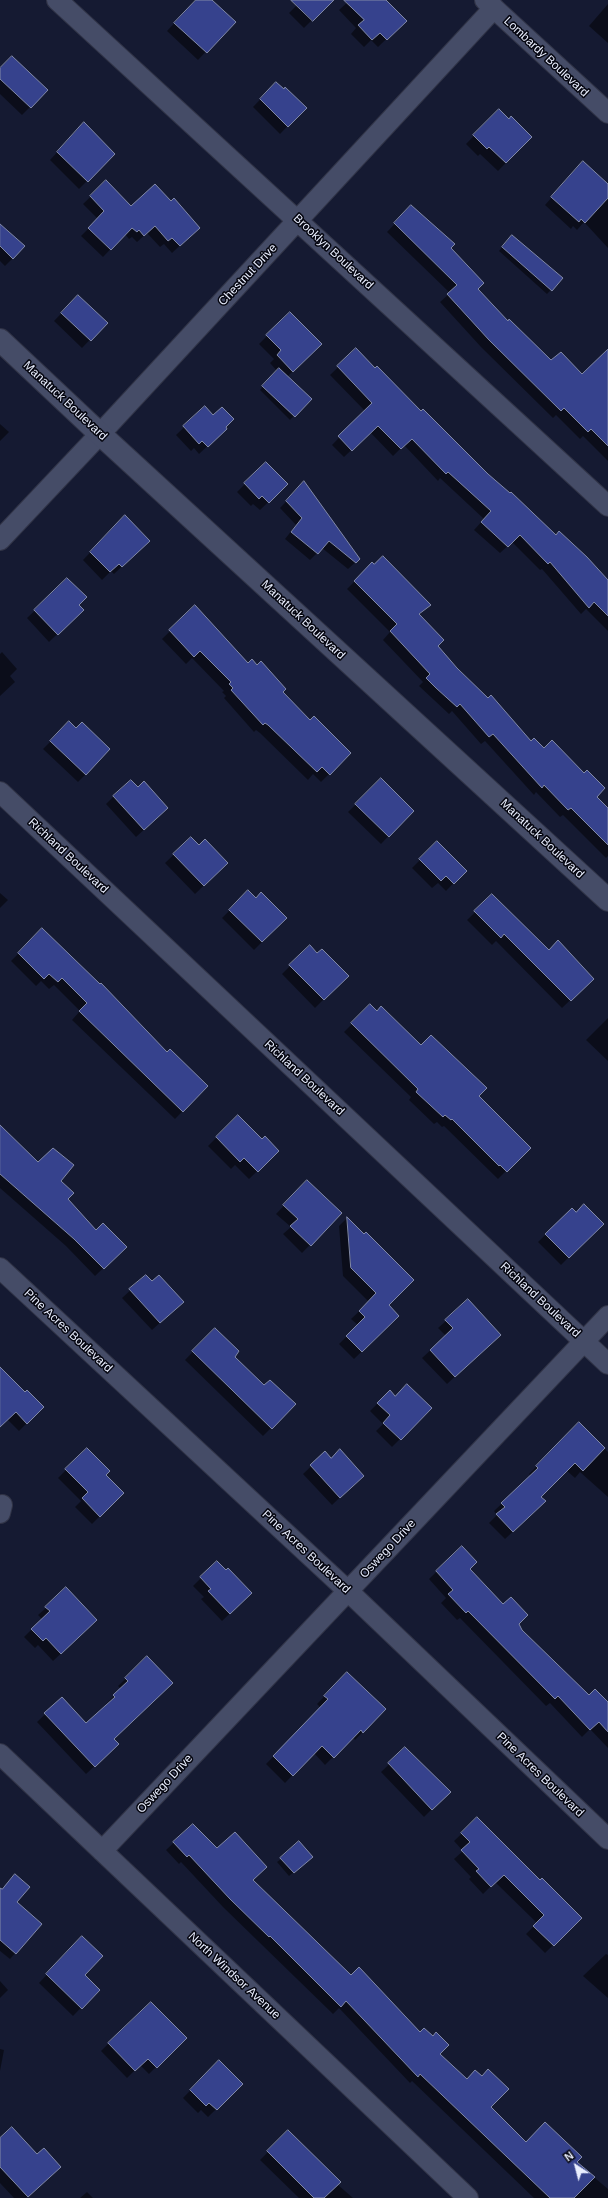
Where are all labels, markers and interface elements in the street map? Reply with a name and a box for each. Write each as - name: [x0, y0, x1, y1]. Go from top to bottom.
- street label: Lombardy Boulevard: [501, 14, 591, 100]
- street label: Brooklyn Boulevard: [290, 211, 376, 293]
- street label: Chestnut Drive: [216, 241, 280, 309]
- street label: Manatuck Boulevard: [20, 358, 110, 444]
- street label: Manatuck Boulevard: [258, 577, 348, 663]
- street label: Manatuck Boulevard: [497, 796, 587, 882]
- street label: Richland Boulevard: [25, 815, 111, 897]
- street label: Richland Boulevard: [261, 1037, 347, 1119]
- street label: Richland Boulevard: [497, 1259, 583, 1341]
- street label: Pine Acres Boulevard: [21, 1286, 115, 1376]
- street label: Pine Acres Boulevard: [259, 1507, 353, 1597]
- street label: Oswego Drive: [357, 1517, 419, 1581]
- street label: Pine Acres Boulevard: [493, 1730, 587, 1820]
- street label: Oswego Drive: [134, 1752, 196, 1816]
- street label: North Windsor Avenue: [185, 1930, 283, 2022]
- north arrow: [556, 2146, 596, 2186]
- text: N: [562, 2149, 576, 2163]

